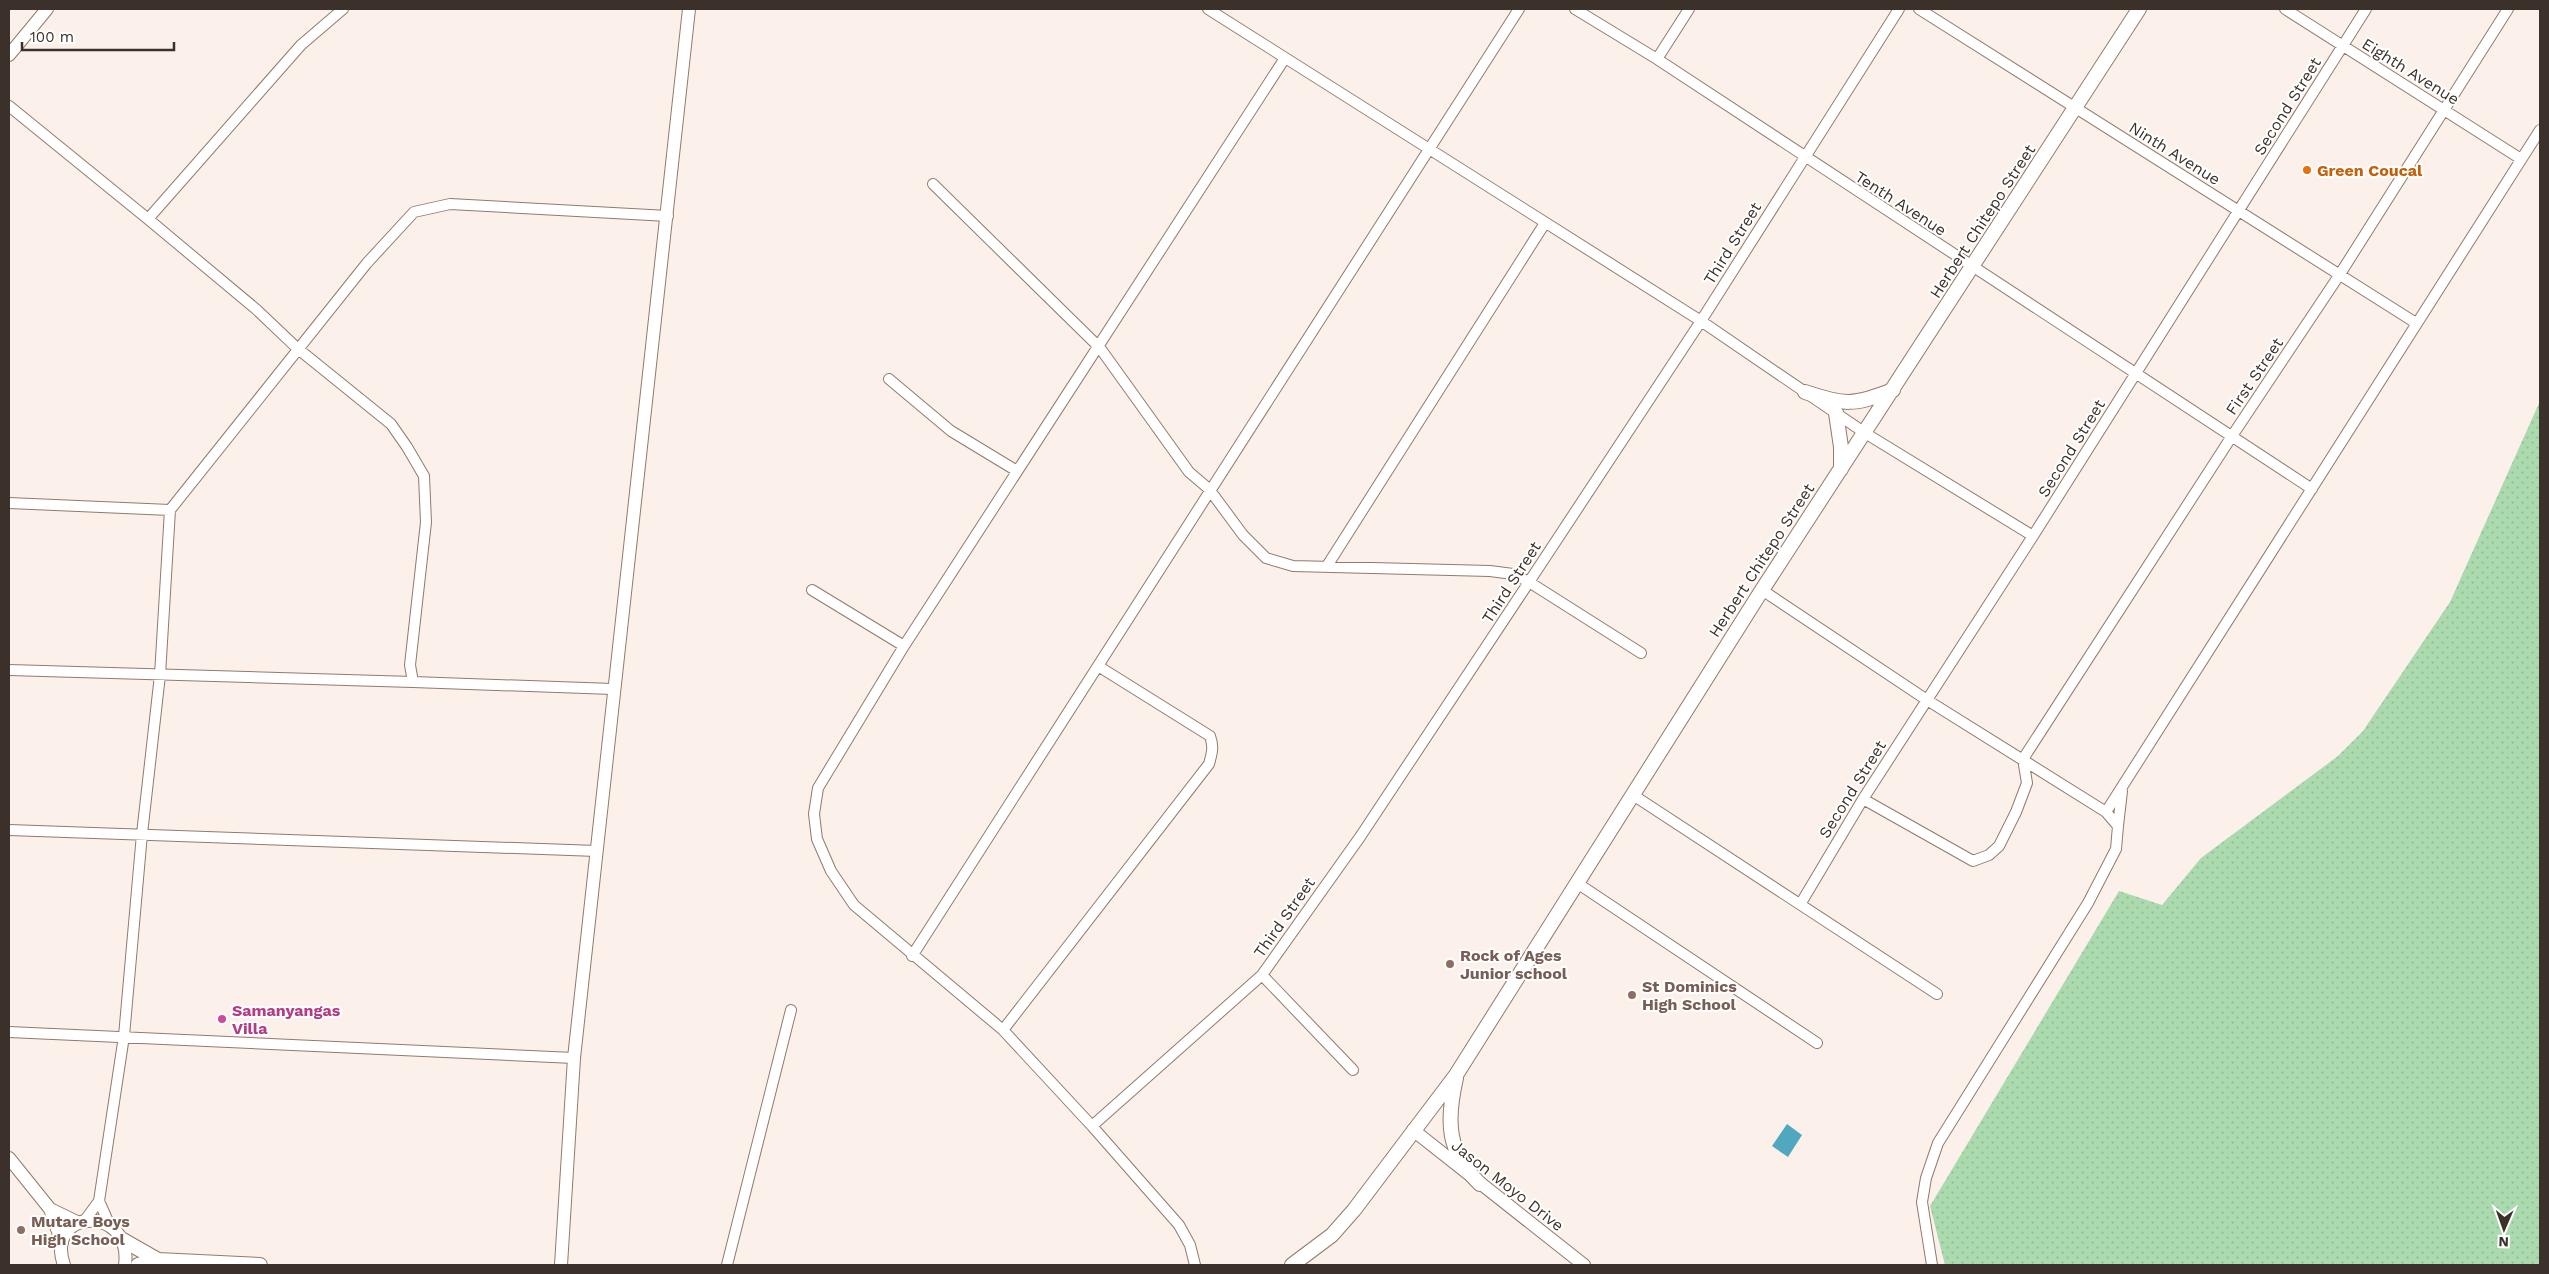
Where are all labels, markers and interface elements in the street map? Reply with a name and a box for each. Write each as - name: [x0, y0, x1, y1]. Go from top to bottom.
- scale bar: [22, 20, 175, 52]
- text: 100 m: [30, 28, 74, 46]
- street label: Eighth Avenue: [2359, 34, 2463, 109]
- street label: Second Street: [2250, 54, 2325, 159]
- street label: Ninth Avenue: [2126, 118, 2224, 189]
- street label: Herbert Chitepo Street: [1926, 141, 2039, 302]
- place label: Green Coucal: [2317, 161, 2423, 180]
- marker: Green Coucal: [2301, 164, 2313, 176]
- street label: Tenth Avenue: [1852, 167, 1950, 240]
- street label: Third Street: [1700, 198, 1765, 288]
- street label: First Street: [2222, 334, 2287, 418]
- street label: Second Street: [2034, 396, 2109, 501]
- street label: Herbert Chitepo Street: [1705, 480, 1818, 641]
- street label: Third Street: [1478, 538, 1545, 627]
- street label: Second Street: [1815, 737, 1890, 842]
- street label: Third Street: [1250, 873, 1319, 961]
- place label: Rock of Ages Junior school: [1460, 946, 1568, 983]
- marker: Rock of Ages Junior school: [1444, 958, 1456, 970]
- place label: St Dominics High School: [1642, 977, 1737, 1014]
- marker: St Dominics High School: [1626, 989, 1638, 1001]
- place label: Samanyangas Villa: [232, 1001, 341, 1038]
- marker: Samanyangas Villa: [216, 1013, 228, 1025]
- street label: Jason Moyo Drive: [1448, 1136, 1568, 1235]
- north arrow: [2479, 1204, 2529, 1254]
- place label: Mutare Boys High School: [31, 1212, 130, 1249]
- marker: Mutare Boys High School: [15, 1224, 27, 1236]
- text: N: [2498, 1234, 2509, 1250]

